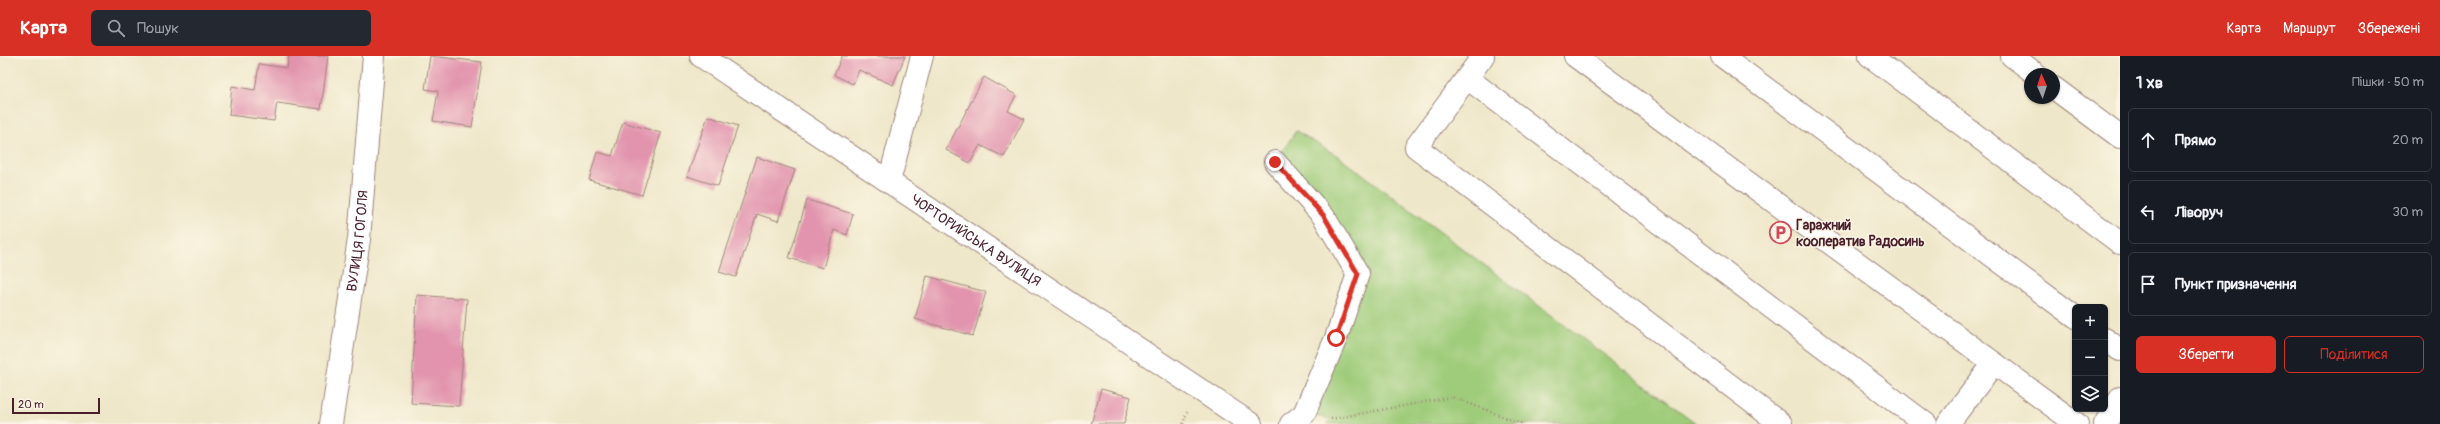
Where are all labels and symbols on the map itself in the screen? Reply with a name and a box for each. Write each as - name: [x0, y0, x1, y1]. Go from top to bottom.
- north arrow: [2024, 68, 2060, 104]
- route end: [1266, 153, 1284, 171]
- street label: ВУЛИЦЯ ГОГОЛЯ: [343, 190, 371, 293]
- street label: ЧОРТОРИЙСЬКА ВУЛИЦЯ: [908, 190, 1044, 290]
- place label: Гаражний кооператив Радосинь: [1796, 217, 1925, 250]
- parking icon: Гаражний кооператив Радосинь: [1767, 220, 1793, 246]
- route start: [1327, 329, 1345, 347]
- scale bar: [12, 396, 100, 415]

